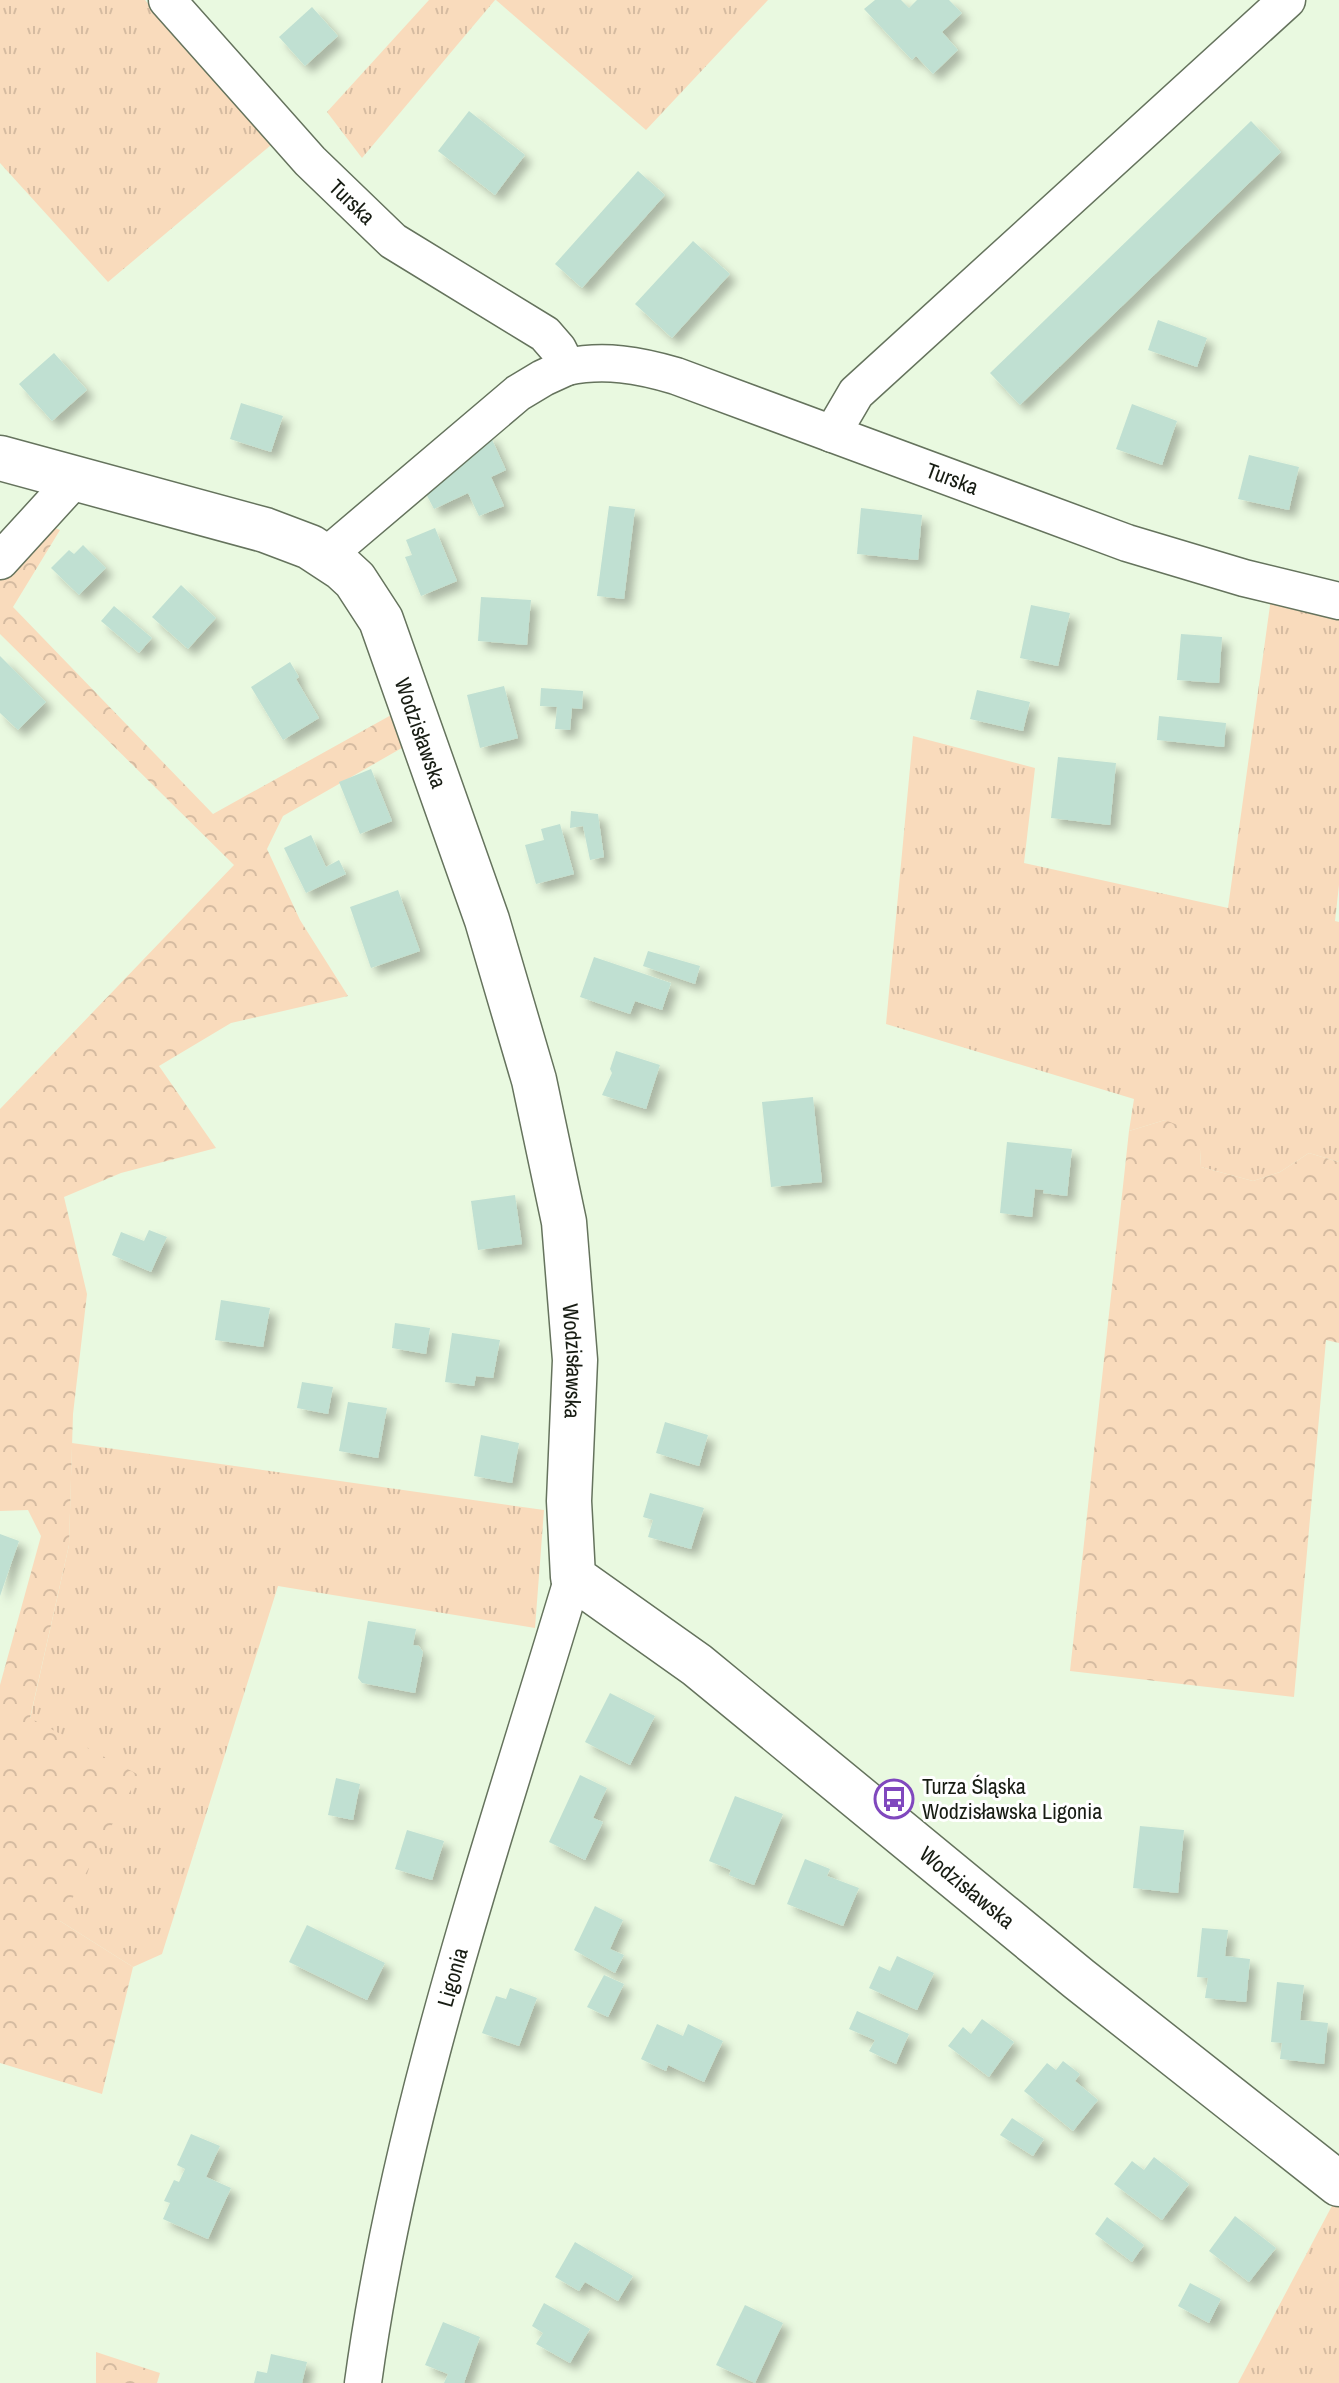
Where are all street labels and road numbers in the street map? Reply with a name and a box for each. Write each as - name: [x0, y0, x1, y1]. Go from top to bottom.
- street label: Turska: [323, 172, 382, 231]
- street label: Turska: [922, 455, 983, 502]
- street label: Wodzisławska: [388, 674, 454, 792]
- street label: Wodzisławska: [556, 1303, 590, 1419]
- street label: Wodzisławska: [913, 1839, 1021, 1935]
- street label: Ligonia: [430, 1944, 475, 2010]

